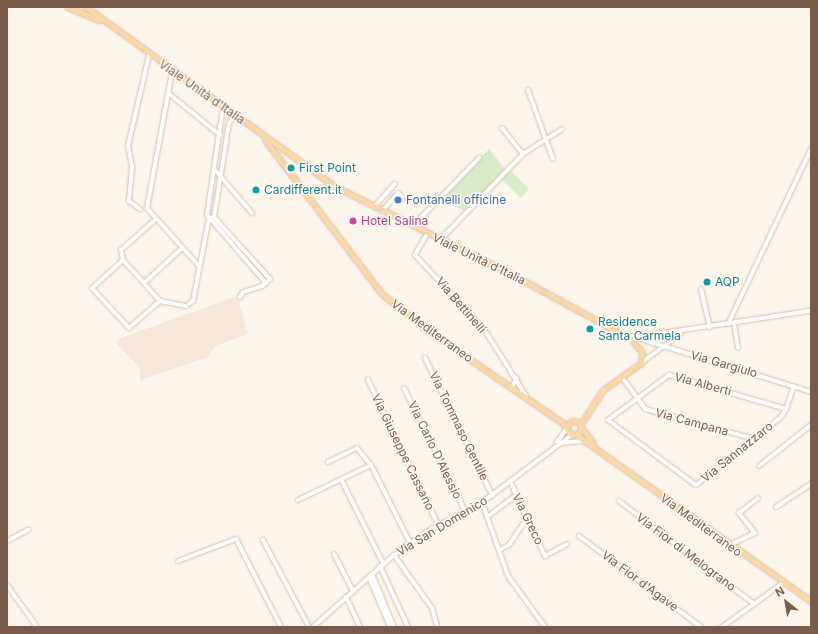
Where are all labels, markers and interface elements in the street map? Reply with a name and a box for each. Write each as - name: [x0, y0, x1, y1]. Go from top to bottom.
- street label: Viale Unità d'Italia: [156, 57, 248, 127]
- place label: First Point: [299, 161, 356, 175]
- marker: First Point: [286, 163, 296, 173]
- place label: Cardifferent.it: [264, 183, 342, 197]
- marker: Cardifferent.it: [251, 185, 261, 195]
- place label: Fontanelli officine: [406, 193, 506, 207]
- marker: Fontanelli officine: [393, 195, 403, 205]
- place label: Hotel Salina: [361, 214, 428, 228]
- marker: Hotel Salina: [348, 216, 358, 226]
- street label: Viale Unità d'Italia: [430, 230, 528, 288]
- street label: Via Bettinelli: [433, 274, 489, 336]
- place label: AQP: [715, 275, 740, 289]
- marker: AQP: [702, 277, 712, 287]
- street label: Via Mediterraneo: [388, 297, 476, 365]
- place label: Residence Santa Carmela: [598, 315, 681, 343]
- marker: Residence Santa Carmela: [585, 324, 595, 334]
- street label: Via Gargiulo: [689, 348, 759, 380]
- street label: Via Tommaso Gentile: [426, 369, 492, 483]
- street label: Via Alberti: [673, 369, 733, 399]
- street label: Via Giuseppe Cassano: [369, 391, 437, 513]
- street label: Via Carlo D'Alessio: [405, 399, 465, 501]
- street label: Via Campana: [654, 405, 730, 439]
- street label: Via Sannazzaro: [698, 419, 776, 485]
- street label: Via Greco: [509, 491, 547, 547]
- street label: Via Mediterraneo: [657, 491, 745, 559]
- street label: Via San Domenico: [394, 493, 490, 559]
- street label: Via Fior di Melograno: [633, 510, 739, 594]
- street label: Via Fior d'Agave: [599, 548, 681, 614]
- north arrow: [766, 582, 806, 622]
- text: N: [773, 584, 787, 600]

